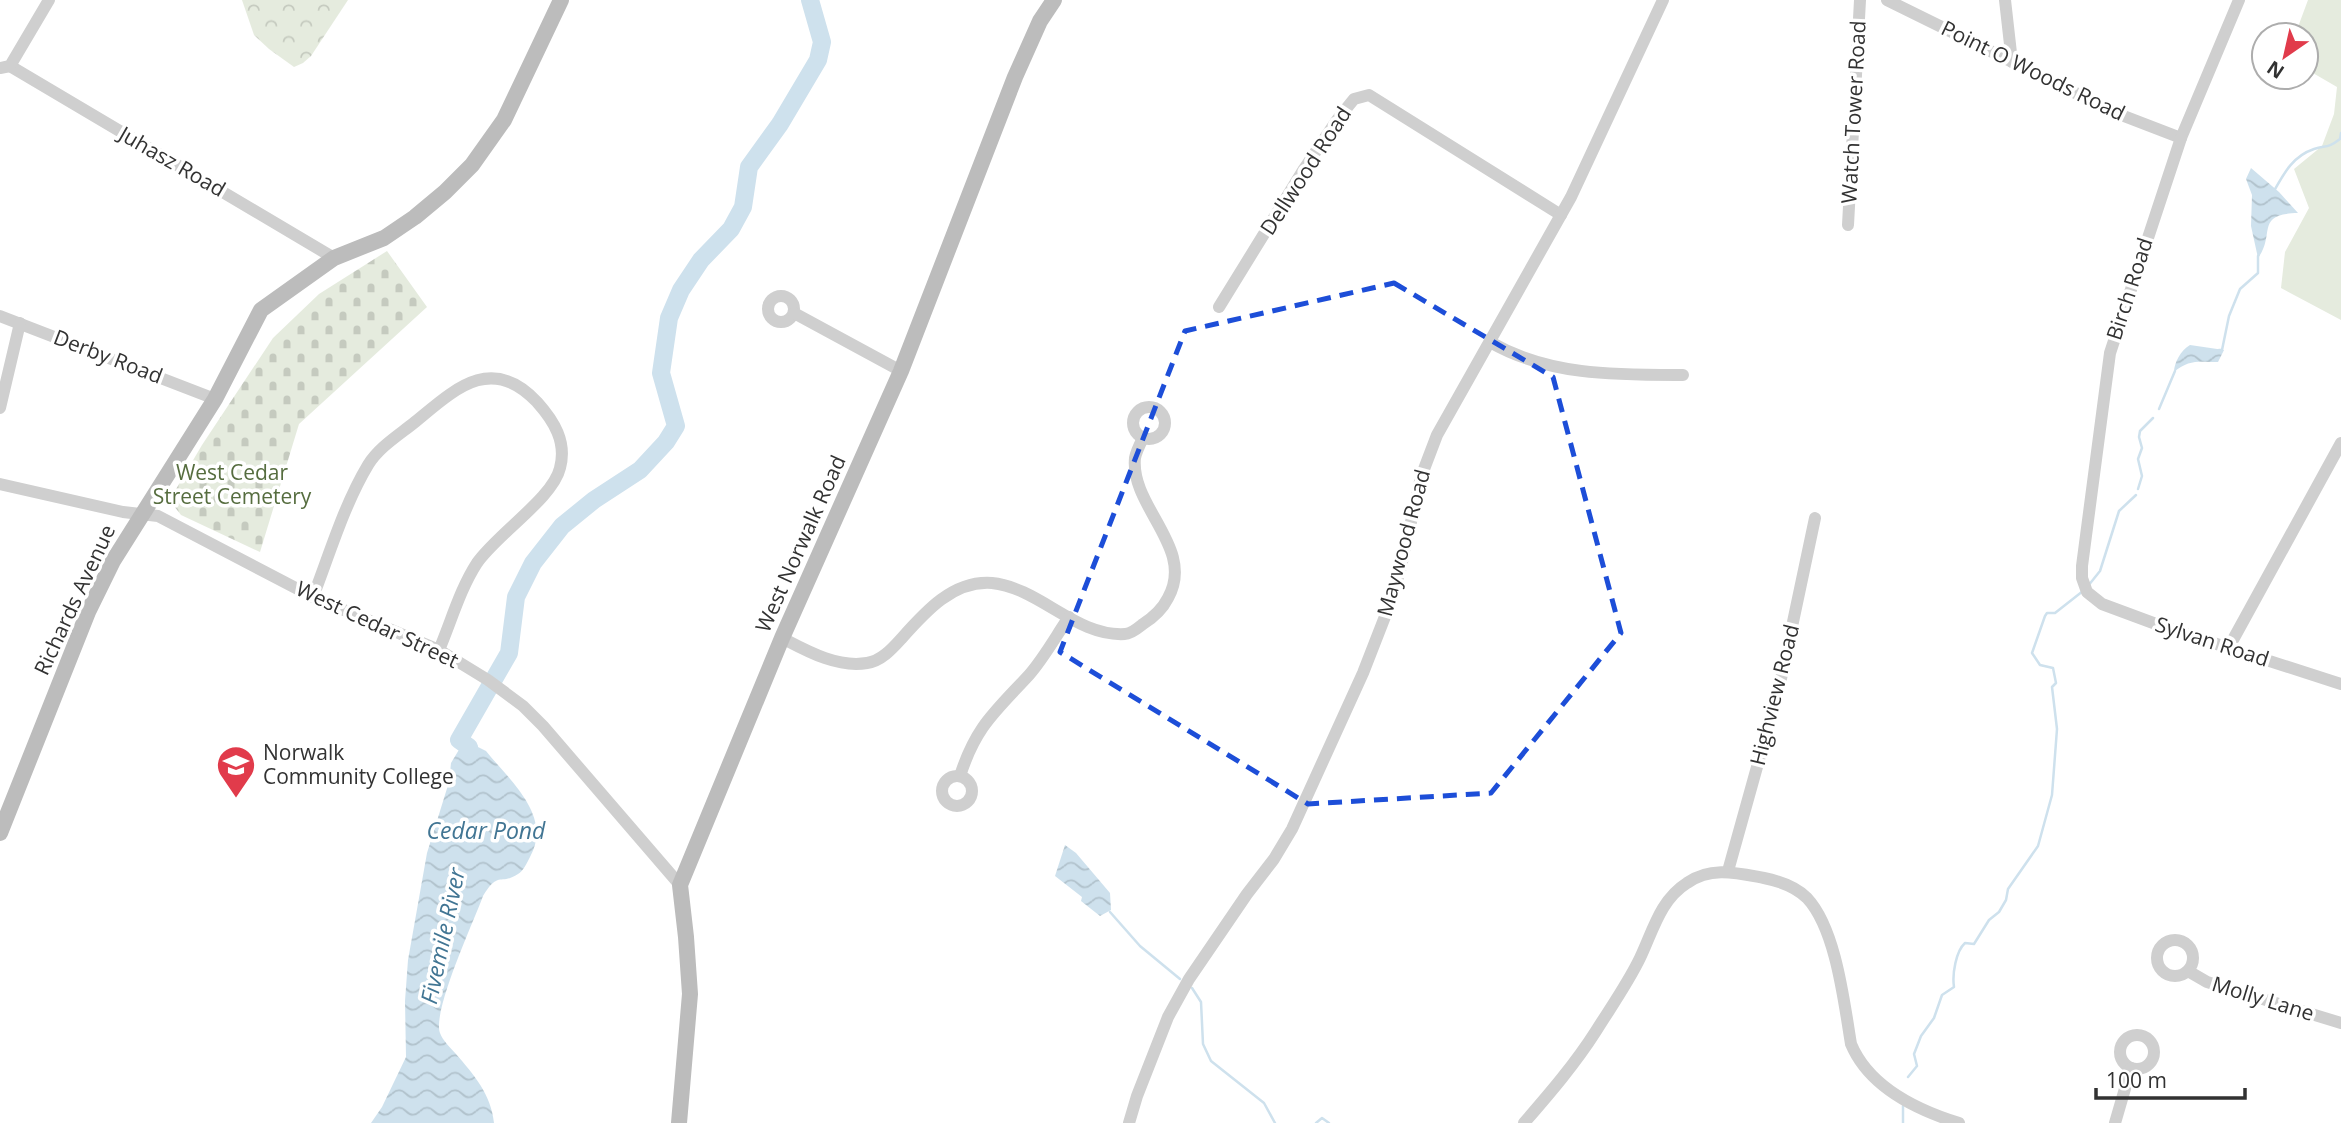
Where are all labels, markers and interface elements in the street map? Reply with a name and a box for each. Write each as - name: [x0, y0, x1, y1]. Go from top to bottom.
- street label: Point O Woods Road: [1937, 13, 2130, 127]
- street label: Watch Tower Road: [1834, 20, 1872, 204]
- north arrow: [2250, 21, 2320, 91]
- text: N: [2262, 55, 2289, 85]
- street label: Dellwood Road: [1253, 101, 1357, 240]
- street label: Juhasz Road: [112, 118, 231, 203]
- street label: Birch Road: [2099, 234, 2159, 343]
- street label: Derby Road: [50, 322, 167, 390]
- street label: West Norwalk Road: [748, 451, 852, 637]
- park label: West Cedar Street Cemetery: [153, 458, 312, 510]
- street label: Maywood Road: [1370, 466, 1436, 619]
- street label: Richards Avenue: [27, 520, 121, 679]
- street label: West Cedar Street: [292, 574, 463, 674]
- street label: Sylvan Road: [2152, 610, 2273, 673]
- street label: Highview Road: [1743, 621, 1805, 768]
- place label: Norwalk Community College: [263, 738, 454, 790]
- school or university icon: Norwalk Community College: [215, 744, 257, 799]
- water label: Cedar Pond: [427, 814, 546, 846]
- water label: Fivemile River: [412, 864, 472, 1007]
- street label: Molly Lane: [2209, 969, 2318, 1027]
- scale bar: [2096, 1056, 2245, 1100]
- text: 100 m: [2106, 1066, 2167, 1094]

